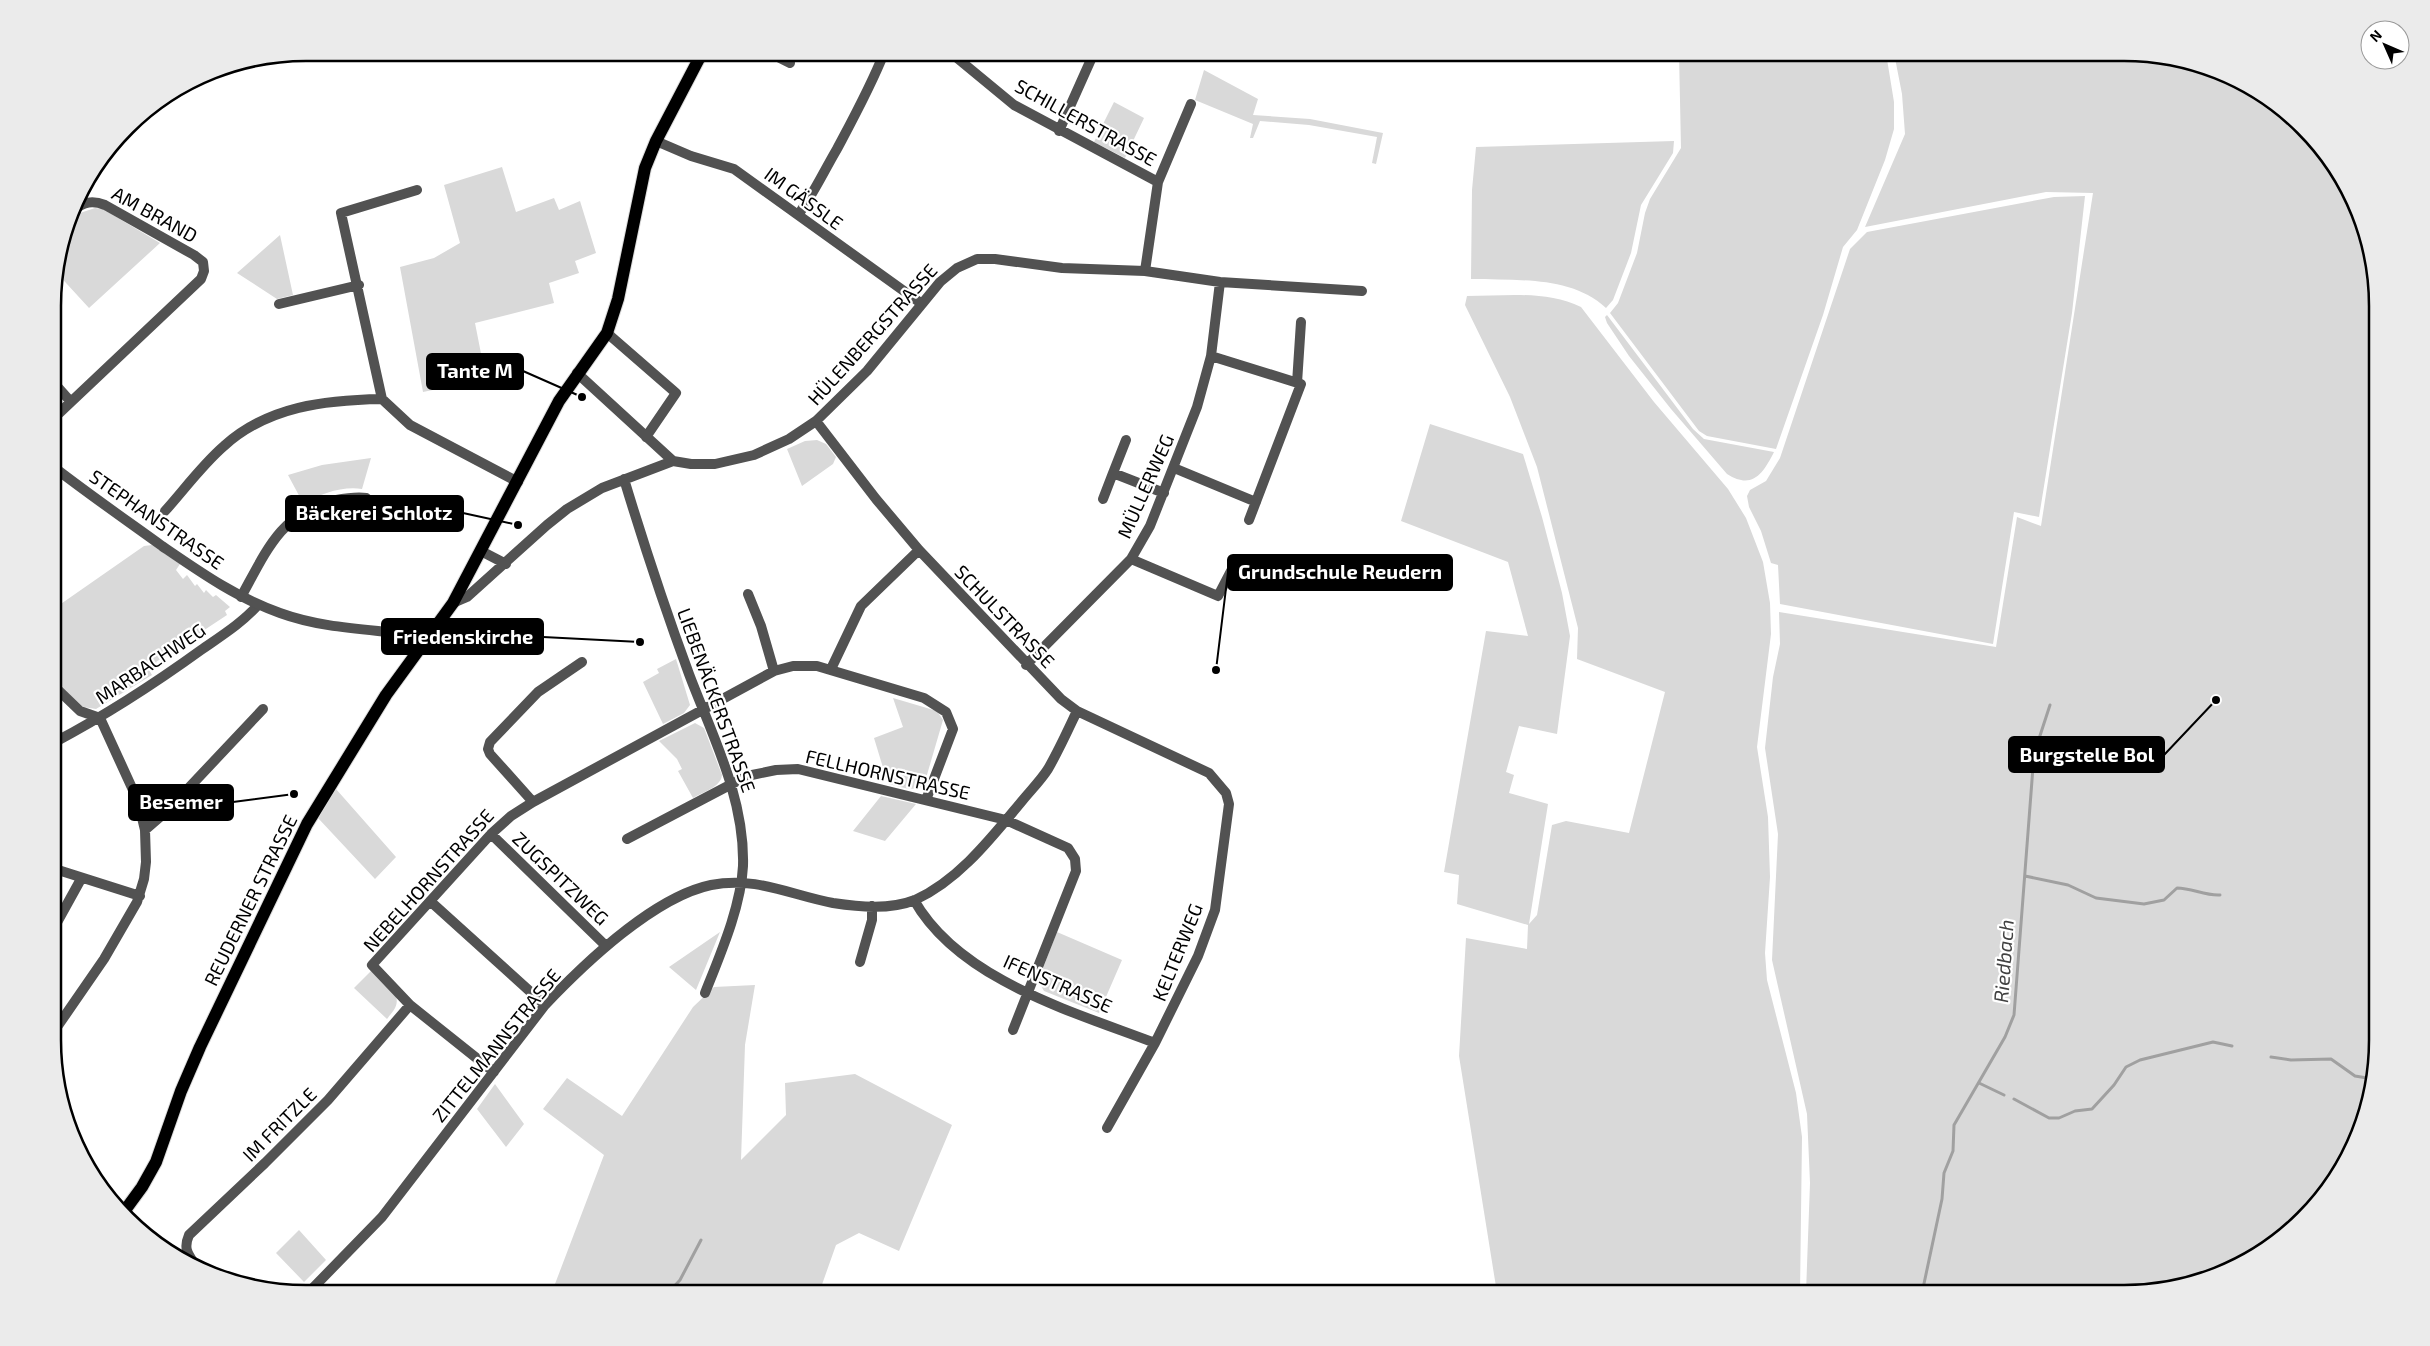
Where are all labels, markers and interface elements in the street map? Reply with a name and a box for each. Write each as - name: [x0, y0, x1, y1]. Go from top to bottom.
- north arrow: [2360, 20, 2410, 70]
- text: N: [2366, 26, 2385, 45]
- street label: SCHILLERSTRASSE: [1011, 74, 1161, 170]
- street label: IM GÄSSLE: [760, 162, 848, 234]
- street label: AM BRAND: [108, 181, 202, 247]
- street label: HÜLENBERGSTRASSE: [802, 259, 942, 409]
- callout: Tante M: [427, 354, 523, 389]
- text: Tante M: [437, 358, 513, 382]
- street label: MÜLLERWEG: [1112, 430, 1178, 542]
- street label: STEPHANSTRASSE: [85, 464, 229, 574]
- callout: Bäckerei Schlotz: [286, 496, 463, 531]
- text: Bäckerei Schlotz: [296, 500, 452, 524]
- callout: Grundschule Reudern: [1228, 555, 1452, 590]
- text: Grundschule Reudern: [1238, 559, 1442, 583]
- street label: SCHULSTRASSE: [950, 560, 1060, 672]
- street label: LIEBENÄCKERSTRASSE: [673, 605, 761, 795]
- street label: MARBACHWEG: [91, 618, 209, 708]
- callout: Friedenskirche: [382, 619, 543, 654]
- text: Friedenskirche: [393, 624, 533, 648]
- callout: Burgstelle Bol: [2009, 737, 2164, 772]
- text: Burgstelle Bol: [2020, 742, 2155, 766]
- street label: FELLHORNSTRASSE: [803, 744, 973, 804]
- callout: Besemer: [129, 785, 233, 820]
- text: Besemer: [139, 789, 223, 813]
- street label: NEBELHORNSTRASSE: [358, 804, 498, 956]
- street label: REUDERNER STRASSE: [199, 811, 301, 989]
- street label: ZUGSPITZWEG: [508, 827, 614, 929]
- street label: KELTERWEG: [1147, 900, 1207, 1004]
- water label: Riedbach: [1988, 918, 2018, 1004]
- street label: IFENSTRASSE: [1000, 949, 1116, 1017]
- street label: ZITTELMANNSTRASSE: [427, 964, 565, 1126]
- street label: IM FRITZLE: [237, 1082, 321, 1166]

